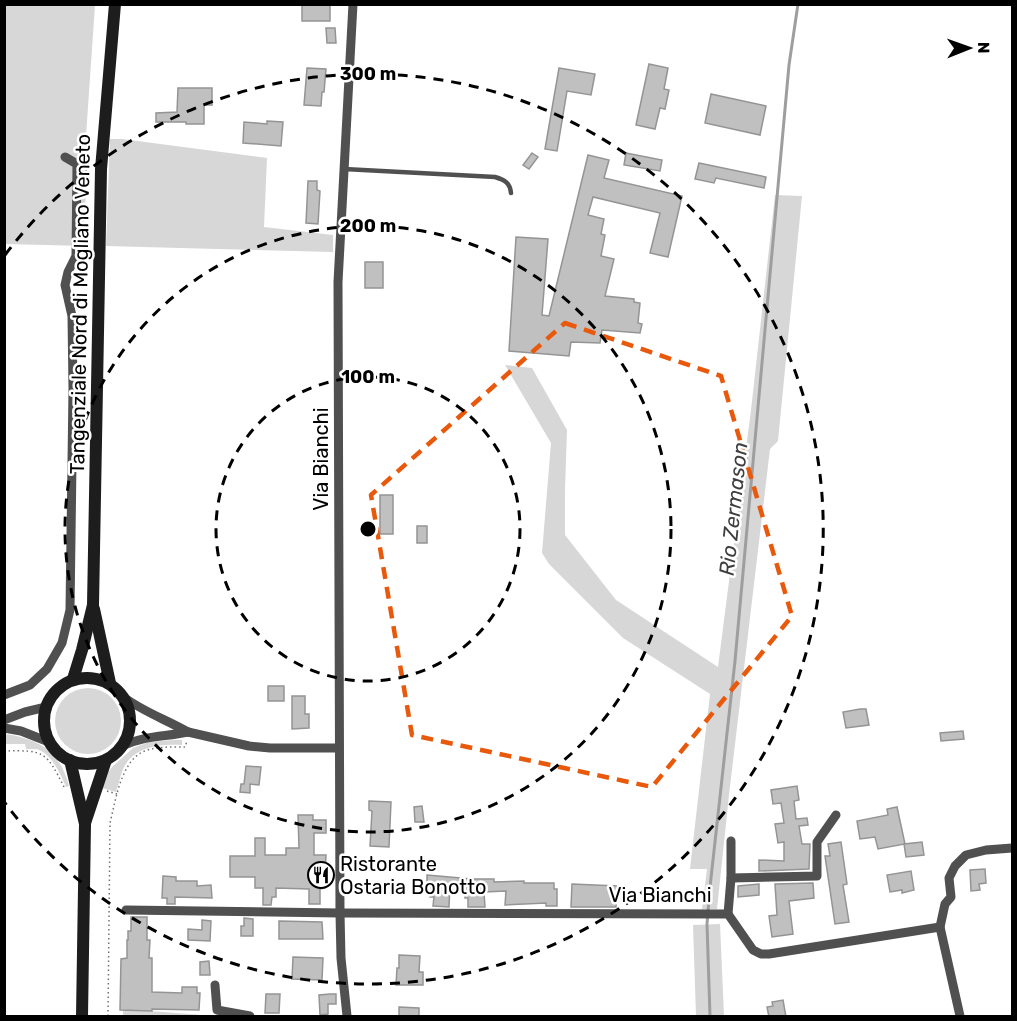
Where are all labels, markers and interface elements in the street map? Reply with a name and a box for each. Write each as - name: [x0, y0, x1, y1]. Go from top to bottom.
- north arrow: [939, 18, 999, 78]
- text: N: [974, 42, 993, 54]
- text: 300 m: [340, 63, 396, 85]
- street label: Tangenziale Nord di Mogliano Veneto: [65, 134, 95, 474]
- text: 200 m: [340, 215, 396, 237]
- text: 100 m: [341, 366, 395, 388]
- street label: Via Bianchi: [309, 407, 333, 511]
- water label: Rio Zermason: [714, 441, 752, 577]
- centre of rings: [358, 519, 378, 539]
- place label: Ristorante Ostaria Bonotto: [340, 852, 486, 899]
- restaurant icon: Ristorante Ostaria Bonotto: [306, 860, 336, 890]
- street label: Via Bianchi: [608, 883, 712, 907]

